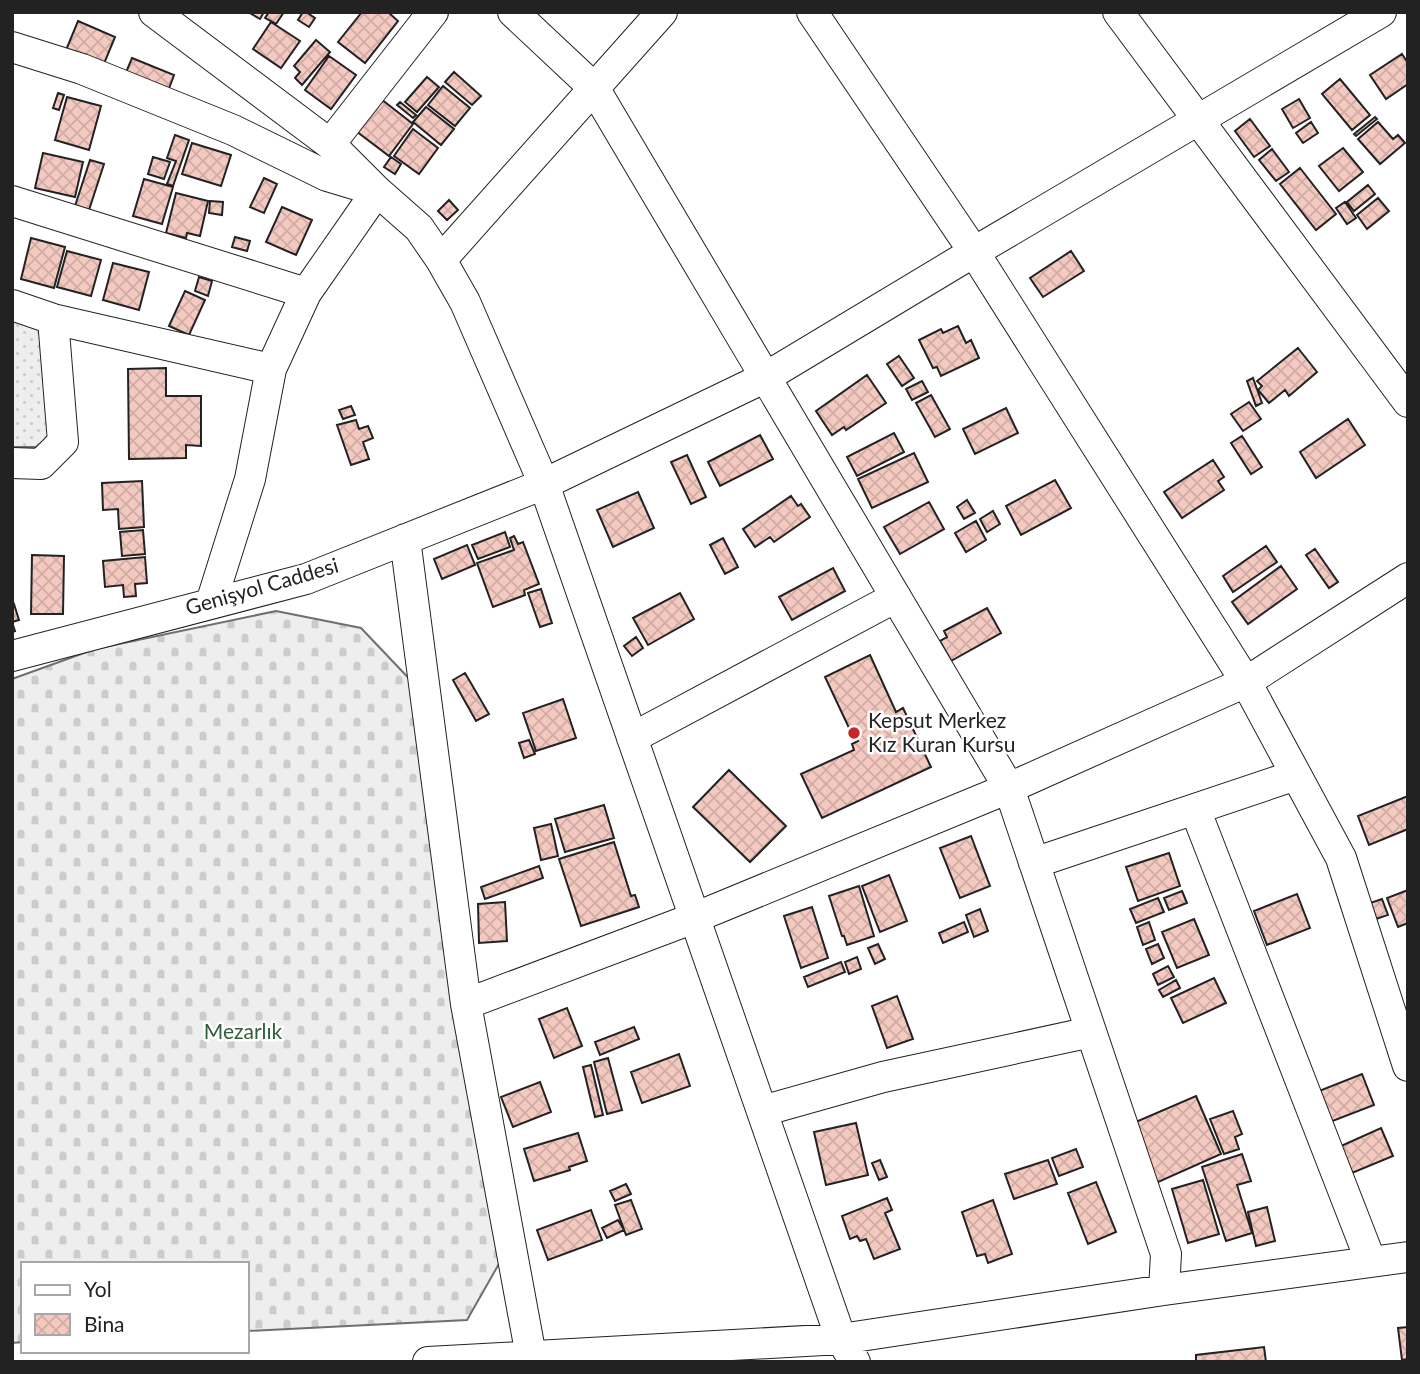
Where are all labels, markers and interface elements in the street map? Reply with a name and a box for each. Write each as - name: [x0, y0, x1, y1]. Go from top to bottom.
- street label: Genişyol Caddesi: [182, 552, 341, 619]
- place label: Kepsut Merkez Kız Kuran Kursu: [868, 707, 1015, 756]
- marker: Kepsut Merkez Kız Kuran Kursu: [846, 725, 862, 741]
- park label: Mezarlık: [204, 1018, 283, 1043]
- legend: [21, 1262, 248, 1353]
- text: Yol: [84, 1276, 112, 1301]
- text: Bina: [84, 1311, 125, 1336]

